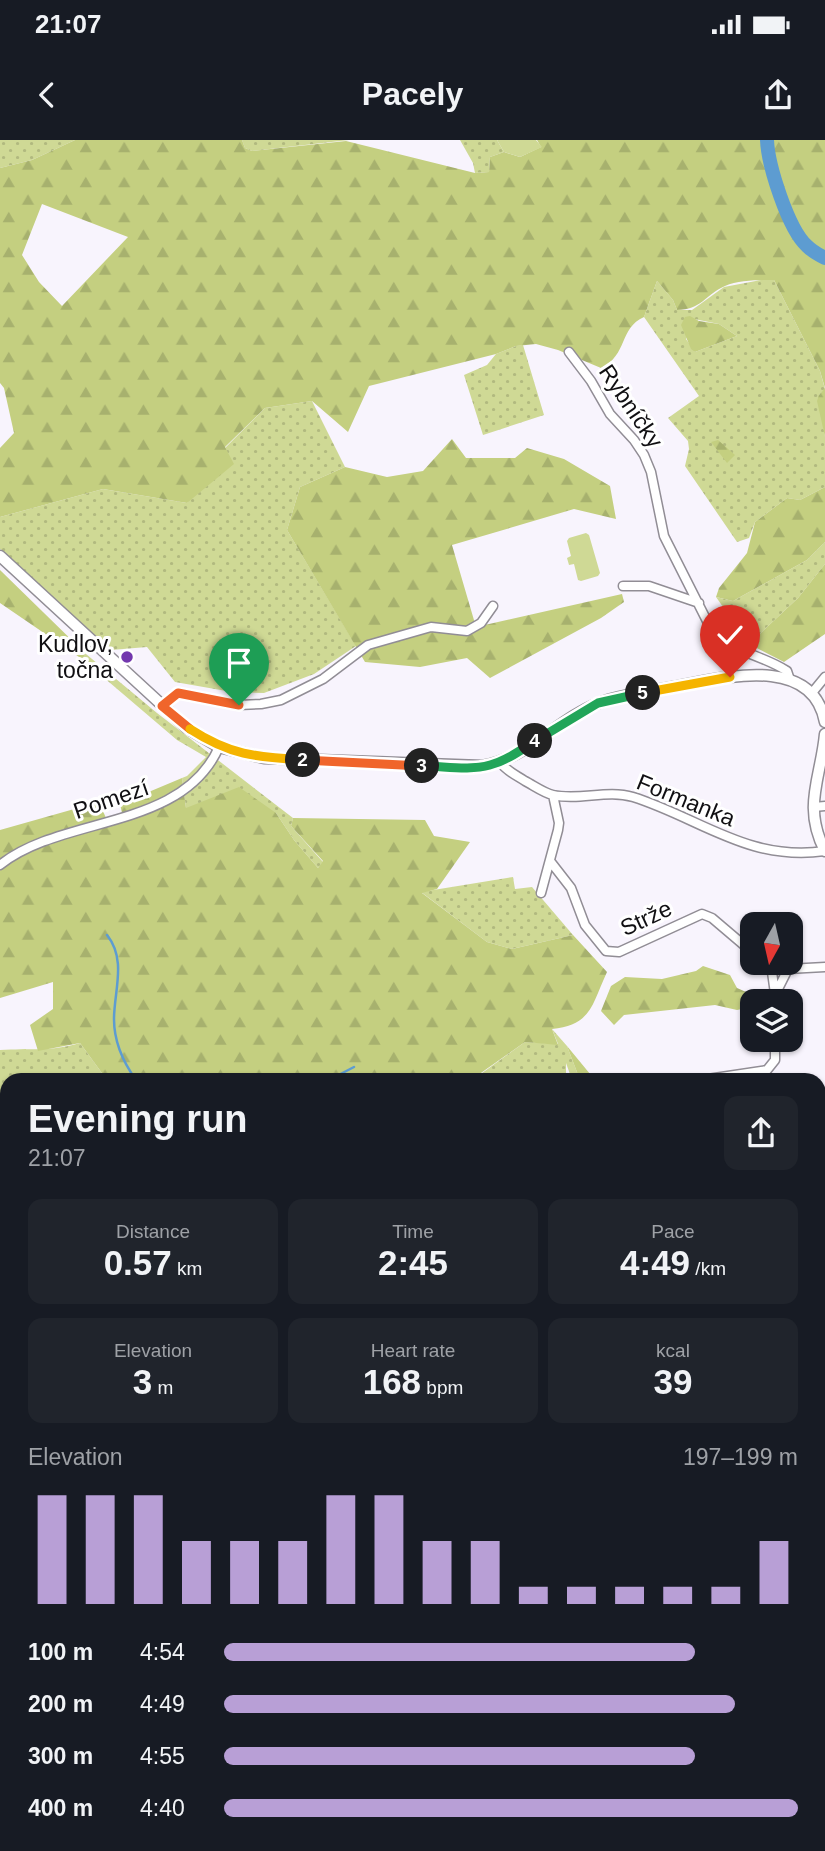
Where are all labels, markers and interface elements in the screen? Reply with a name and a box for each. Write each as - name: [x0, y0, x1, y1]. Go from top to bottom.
- text: 21:07: [35, 9, 102, 39]
- icon: back: [28, 76, 66, 114]
- text: Pacely: [362, 76, 463, 112]
- icon: share: [759, 76, 797, 114]
- street label: Rybníčky: [594, 360, 668, 453]
- pin: [700, 605, 760, 677]
- icon: check: [711, 616, 749, 654]
- place label: Kudlov, točna: [38, 631, 113, 683]
- pin: [209, 633, 269, 705]
- icon: arrive: [220, 644, 258, 682]
- marker: Kudlov, točna: [119, 649, 135, 665]
- pin: 5: [626, 676, 660, 710]
- text: 5: [637, 682, 648, 703]
- pin: 4: [518, 724, 552, 758]
- text: 4: [529, 730, 540, 751]
- pin: 2: [286, 742, 320, 778]
- pin: 3: [404, 748, 440, 784]
- text: 2: [297, 749, 308, 770]
- text: 3: [416, 755, 427, 776]
- street label: Formanka: [633, 769, 739, 832]
- street label: Pomezí: [70, 774, 153, 824]
- street label: Strže: [616, 895, 676, 941]
- north arrow: [740, 912, 803, 975]
- map controls: [740, 912, 803, 1052]
- button: layers: [740, 989, 803, 1052]
- button: share: [724, 1096, 798, 1170]
- text: Evening run: [28, 1098, 248, 1140]
- text: 21:07: [28, 1145, 86, 1171]
- text: Distance: [116, 1221, 190, 1242]
- text: Time: [392, 1221, 434, 1242]
- text: Pace: [651, 1221, 695, 1242]
- text: 0.57: [104, 1243, 172, 1282]
- text: 2:45: [378, 1243, 448, 1282]
- text: 4:49: [620, 1243, 690, 1282]
- text: km: [172, 1258, 202, 1279]
- text: /km: [690, 1258, 726, 1279]
- text: Elevation: [114, 1340, 192, 1361]
- text: Heart rate: [371, 1340, 455, 1361]
- text: kcal: [656, 1340, 690, 1361]
- text: 3: [133, 1362, 152, 1401]
- text: 168: [363, 1362, 421, 1401]
- text: 39: [654, 1362, 692, 1401]
- text: m: [152, 1377, 173, 1398]
- text: bpm: [421, 1377, 463, 1398]
- text: Elevation: [28, 1444, 123, 1470]
- text: 197–199 m: [683, 1444, 798, 1470]
- text: 100 m: [28, 1639, 93, 1665]
- text: 4:54: [140, 1639, 185, 1665]
- text: 200 m: [28, 1691, 93, 1717]
- text: 4:49: [140, 1691, 185, 1717]
- text: 300 m: [28, 1743, 93, 1769]
- text: 4:55: [140, 1743, 185, 1769]
- text: 400 m: [28, 1795, 93, 1821]
- text: 4:40: [140, 1795, 185, 1821]

